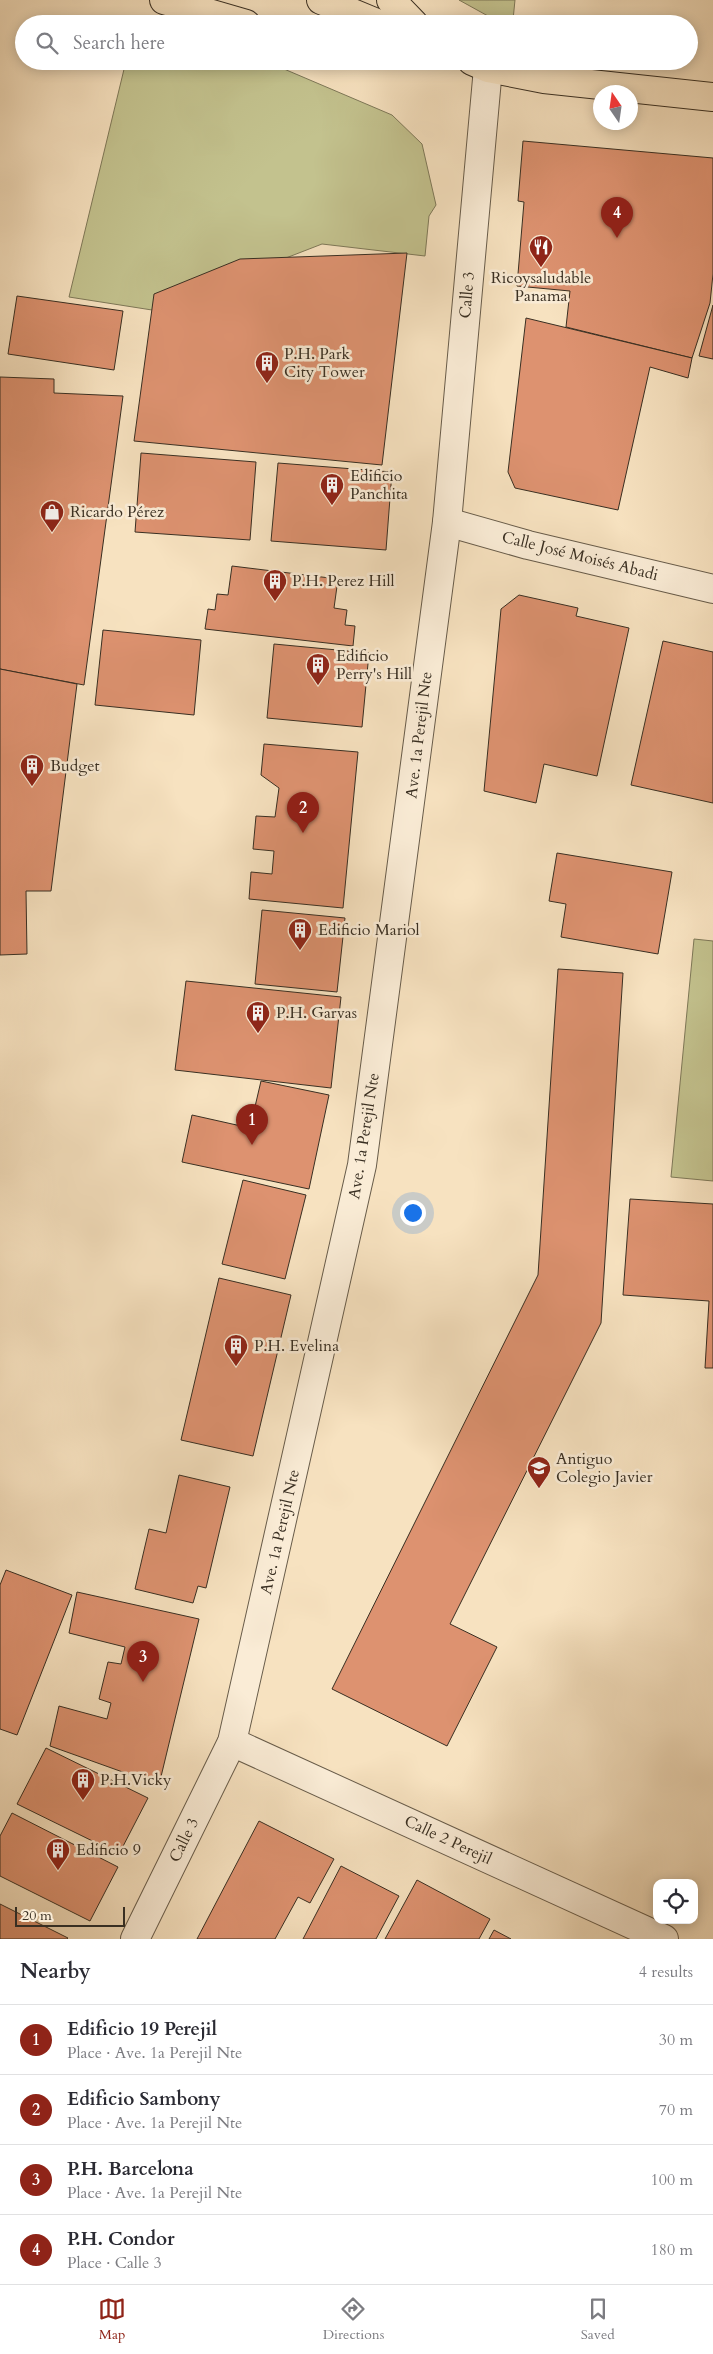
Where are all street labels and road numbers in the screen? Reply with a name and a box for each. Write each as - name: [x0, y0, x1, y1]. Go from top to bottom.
- street label: Calle 3: [454, 271, 480, 319]
- street label: Calle José Moisés Abadi: [500, 526, 661, 586]
- street label: Ave. 1a Perejil Nte: [400, 670, 438, 800]
- street label: Ave. 1a Perejil Nte: [343, 1071, 385, 1201]
- street label: Ave. 1a Perejil Nte: [255, 1467, 305, 1597]
- street label: Calle 2 Perejil: [401, 1810, 495, 1870]
- street label: Calle 3: [164, 1814, 204, 1866]

